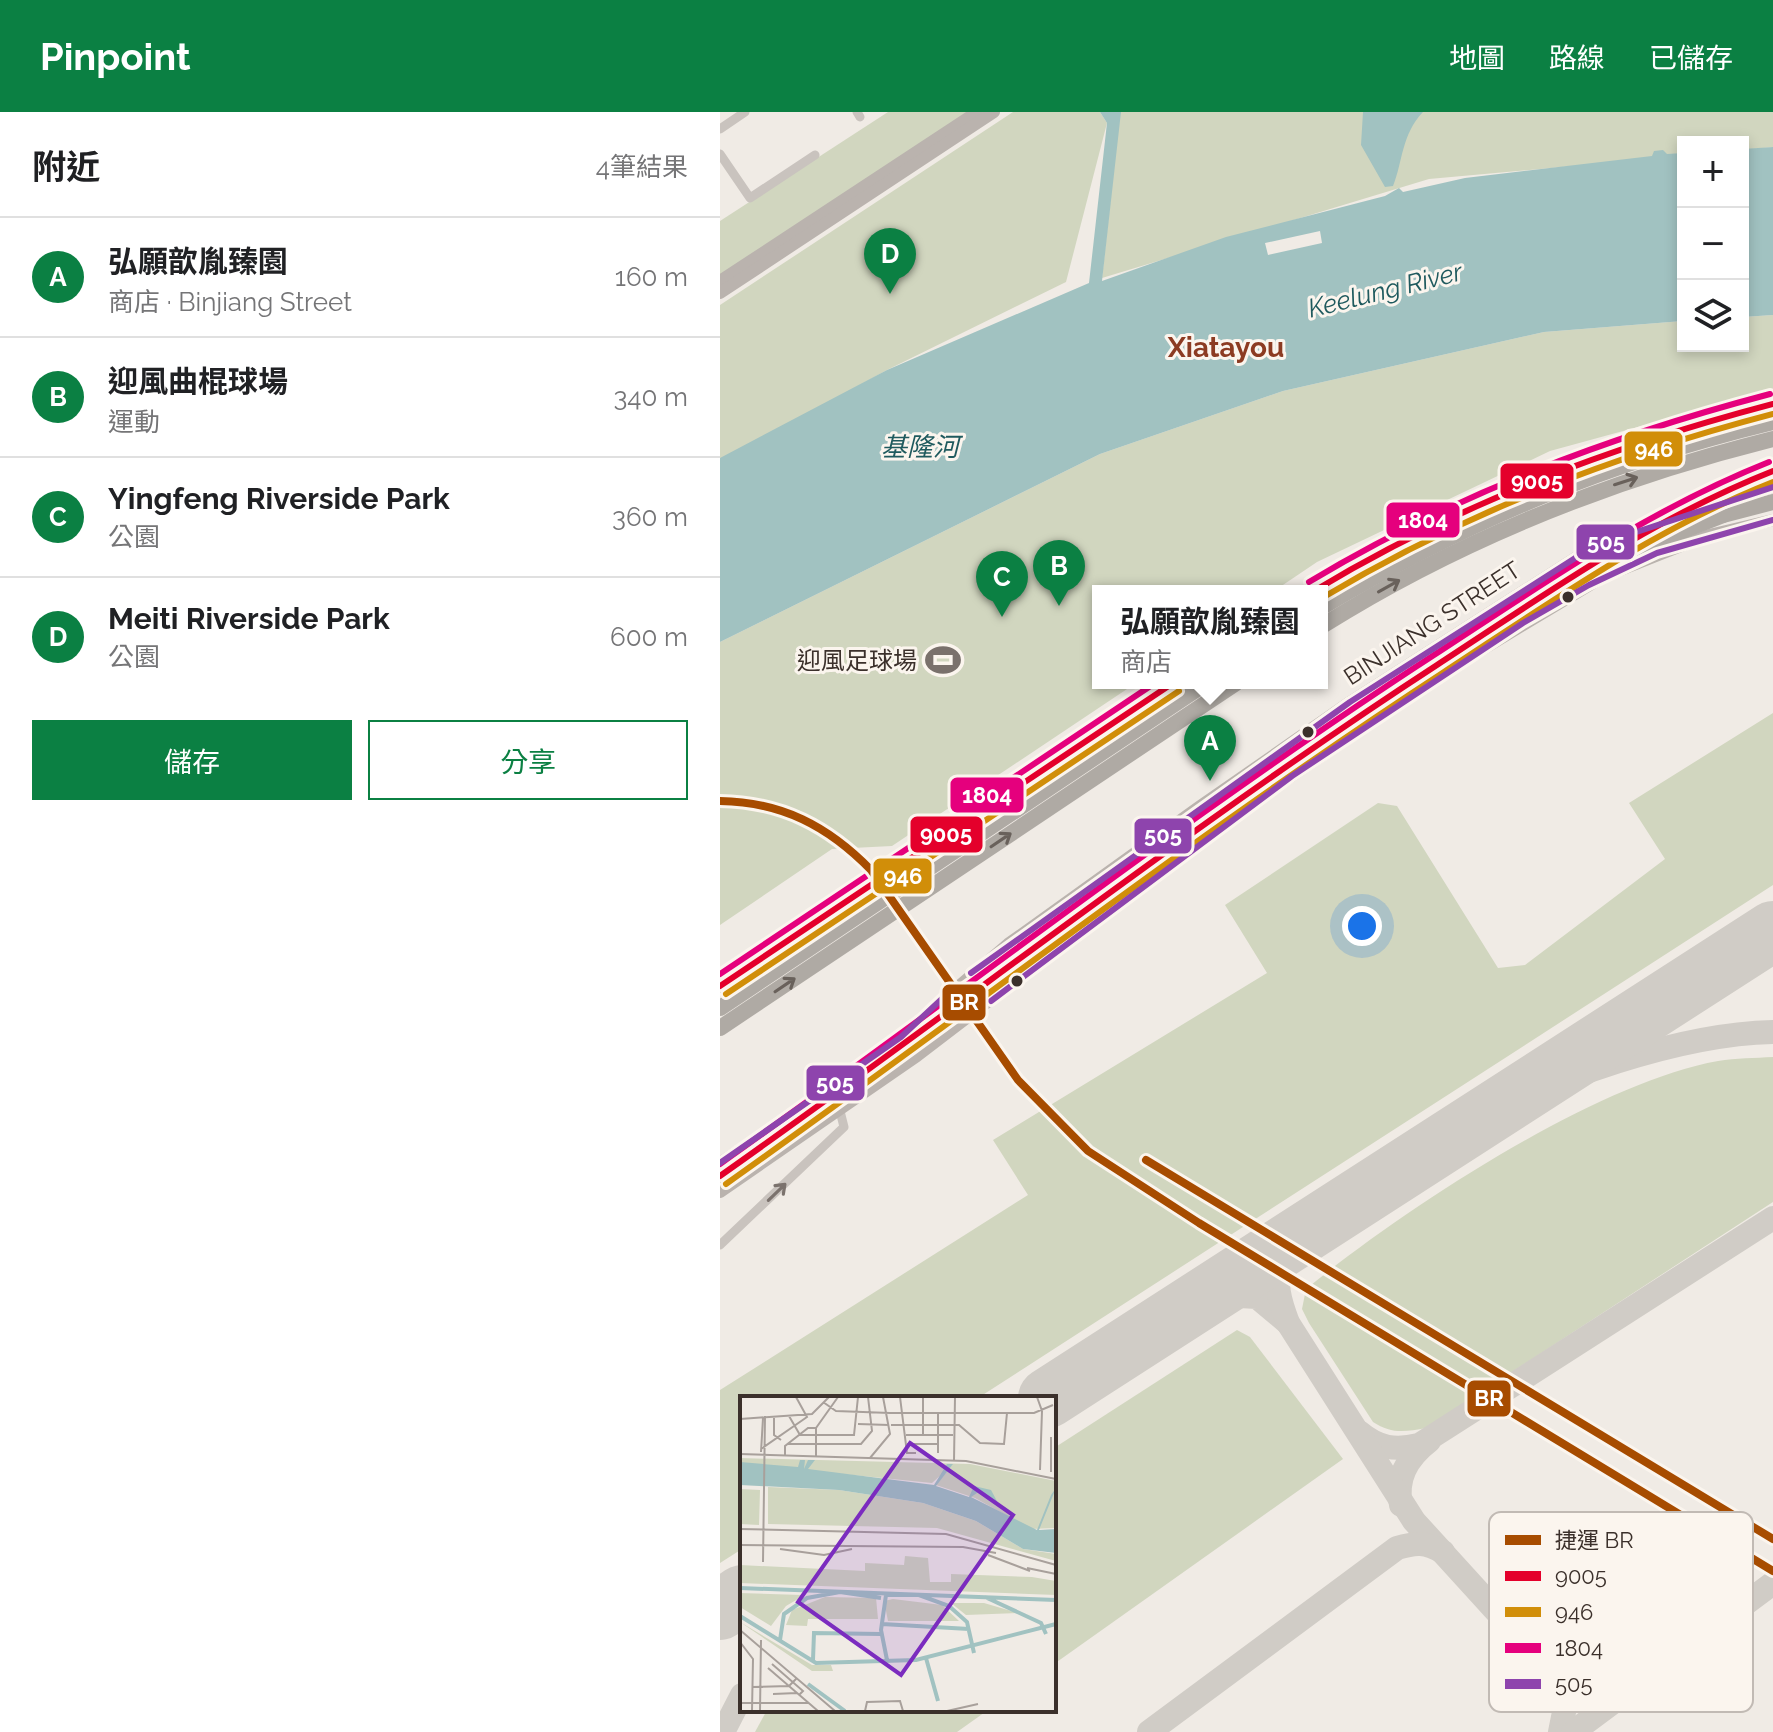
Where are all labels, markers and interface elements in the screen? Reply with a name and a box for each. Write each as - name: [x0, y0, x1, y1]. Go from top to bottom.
- text: Pinpoint: [40, 34, 191, 79]
- text: 地圖: [1449, 42, 1505, 75]
- text: 路線: [1549, 42, 1605, 75]
- text: 已儲存: [1649, 42, 1733, 75]
- map controls: [1677, 136, 1749, 352]
- button: +: [1677, 136, 1749, 208]
- text: 附近: [32, 147, 100, 187]
- text: 4筆結果: [596, 152, 688, 182]
- button: −: [1677, 208, 1749, 280]
- pin: D: [864, 228, 916, 294]
- text: 弘願歆胤臻園: [108, 244, 288, 279]
- water label: Keelung River: [1305, 256, 1466, 324]
- text: A: [49, 262, 67, 292]
- text: 160 m: [615, 262, 688, 292]
- button: layers: [1677, 280, 1749, 352]
- text: 商店 · Binjiang Street: [108, 287, 352, 317]
- district label: Xiatayou: [1167, 331, 1284, 364]
- text: 迎風曲棍球場: [108, 364, 288, 399]
- text: B: [49, 382, 67, 412]
- text: 340 m: [613, 382, 688, 412]
- text: 運動: [108, 407, 160, 437]
- line badge: 946: [1623, 430, 1684, 468]
- water label: 基隆河: [881, 432, 964, 462]
- text: 946: [1635, 436, 1673, 462]
- line badge: 9005: [1499, 462, 1575, 500]
- text: 9005: [1511, 468, 1563, 494]
- one-way arrow: [1613, 473, 1638, 487]
- text: Yingfeng Riverside Park: [108, 481, 450, 516]
- line badge: 1804: [1385, 501, 1461, 539]
- text: C: [49, 502, 67, 532]
- text: 360 m: [612, 502, 688, 532]
- text: 1804: [1398, 507, 1448, 533]
- text: 公園: [108, 522, 160, 552]
- line badge: 505: [1575, 523, 1636, 561]
- text: 505: [1587, 529, 1625, 555]
- pin: B: [1033, 540, 1085, 606]
- pin: C: [976, 551, 1028, 617]
- street label: BINJIANG STREET: [1338, 555, 1526, 691]
- one-way arrow: [1377, 578, 1400, 594]
- popup: [1092, 585, 1328, 689]
- unlabelled marker: [1560, 589, 1576, 605]
- text: Meiti Riverside Park: [108, 601, 390, 636]
- text: 弘願歆胤臻園: [1120, 604, 1300, 639]
- text: D: [49, 622, 67, 652]
- text: 600 m: [610, 622, 688, 652]
- sports icon: 迎風足球場: [924, 641, 962, 679]
- text: 公園: [108, 642, 160, 672]
- place label: 迎風足球場: [797, 646, 917, 675]
- text: 商店: [1120, 647, 1172, 677]
- pin: A: [1184, 715, 1236, 781]
- button: 儲存: [32, 720, 352, 800]
- button: 分享: [368, 720, 688, 800]
- unlabelled marker: [1300, 724, 1316, 740]
- line badge: 1804: [949, 776, 1025, 814]
- text: 1804: [962, 782, 1012, 808]
- line badge: 9005: [909, 815, 984, 854]
- line badge: 505: [1133, 817, 1193, 855]
- text: 9005: [920, 821, 972, 847]
- text: 505: [1144, 822, 1182, 848]
- one-way arrow: [989, 832, 1012, 848]
- line badge: 946: [872, 857, 933, 895]
- text: 946: [884, 863, 922, 889]
- your location: [1342, 906, 1382, 946]
- unlabelled marker: [1009, 973, 1025, 989]
- one-way arrow: [773, 976, 795, 993]
- line badge: BR: [941, 983, 987, 1022]
- text: BR: [949, 989, 979, 1015]
- line badge: 505: [805, 1064, 866, 1102]
- text: 505: [816, 1070, 854, 1096]
- one-way arrow: [766, 1183, 786, 1201]
- line badge: BR: [1466, 1379, 1512, 1418]
- text: BR: [1474, 1385, 1504, 1411]
- inset map: [740, 1396, 1056, 1712]
- legend: [1489, 1512, 1753, 1712]
- text: 捷運 BR: [1555, 1527, 1634, 1553]
- text: 9005: [1555, 1563, 1607, 1589]
- text: 946: [1555, 1599, 1593, 1625]
- text: 1804: [1555, 1635, 1603, 1661]
- text: 505: [1555, 1671, 1592, 1697]

